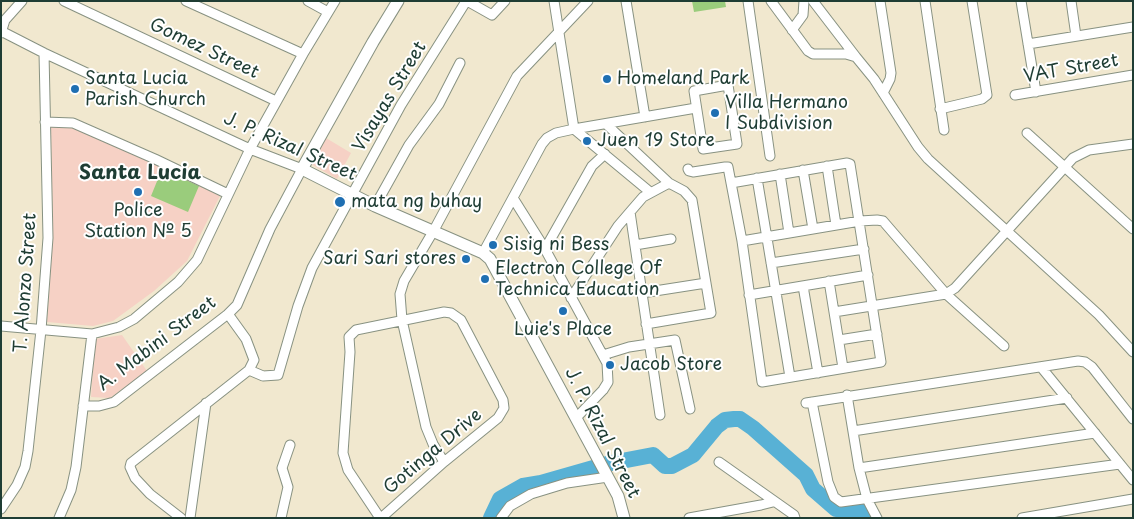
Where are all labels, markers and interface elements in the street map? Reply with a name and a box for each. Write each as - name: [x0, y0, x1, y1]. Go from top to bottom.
- street label: Gomez Street: [146, 14, 262, 84]
- street label: Visayas Street: [349, 38, 431, 156]
- street label: VAT Street: [1022, 50, 1120, 88]
- place label: Santa Lucia Parish Church: [85, 68, 206, 110]
- place label: Homeland Park: [617, 68, 750, 90]
- marker: Homeland Park: [601, 73, 613, 85]
- marker: Santa Lucia Parish Church: [69, 83, 81, 95]
- place label: Villa Hermano I Subdivision: [725, 92, 848, 134]
- marker: Villa Hermano I Subdivision: [709, 107, 721, 119]
- street label: J. P. Rizal Street: [220, 108, 360, 186]
- place label: Juen 19 Store: [597, 130, 715, 152]
- marker: Juen 19 Store: [581, 135, 593, 147]
- district label: Santa Lucia: [79, 161, 201, 185]
- marker: Police Station № 5: [132, 186, 144, 198]
- place label: mata ng buhay: [351, 191, 482, 213]
- marker: mata ng buhay: [333, 195, 347, 209]
- place label: Police Station № 5: [84, 200, 192, 242]
- street label: T. Alonzo Street: [10, 212, 42, 354]
- place label: Sisig ni Bess: [503, 234, 609, 256]
- marker: Sisig ni Bess: [487, 239, 499, 251]
- place label: Sari Sari stores: [323, 248, 456, 270]
- marker: Sari Sari stores: [460, 253, 472, 265]
- place label: Electron College Of Technica Education: [495, 258, 661, 300]
- marker: Electron College Of Technica Education: [479, 273, 491, 285]
- street label: A. Mabini Street: [93, 292, 221, 396]
- marker: Luie's Place: [557, 305, 569, 317]
- place label: Luie's Place: [514, 319, 612, 341]
- place label: Jacob Store: [620, 354, 722, 376]
- marker: Jacob Store: [604, 359, 616, 371]
- street label: J. P. Rizal Street: [560, 364, 644, 502]
- street label: Gotinga Drive: [380, 405, 486, 499]

